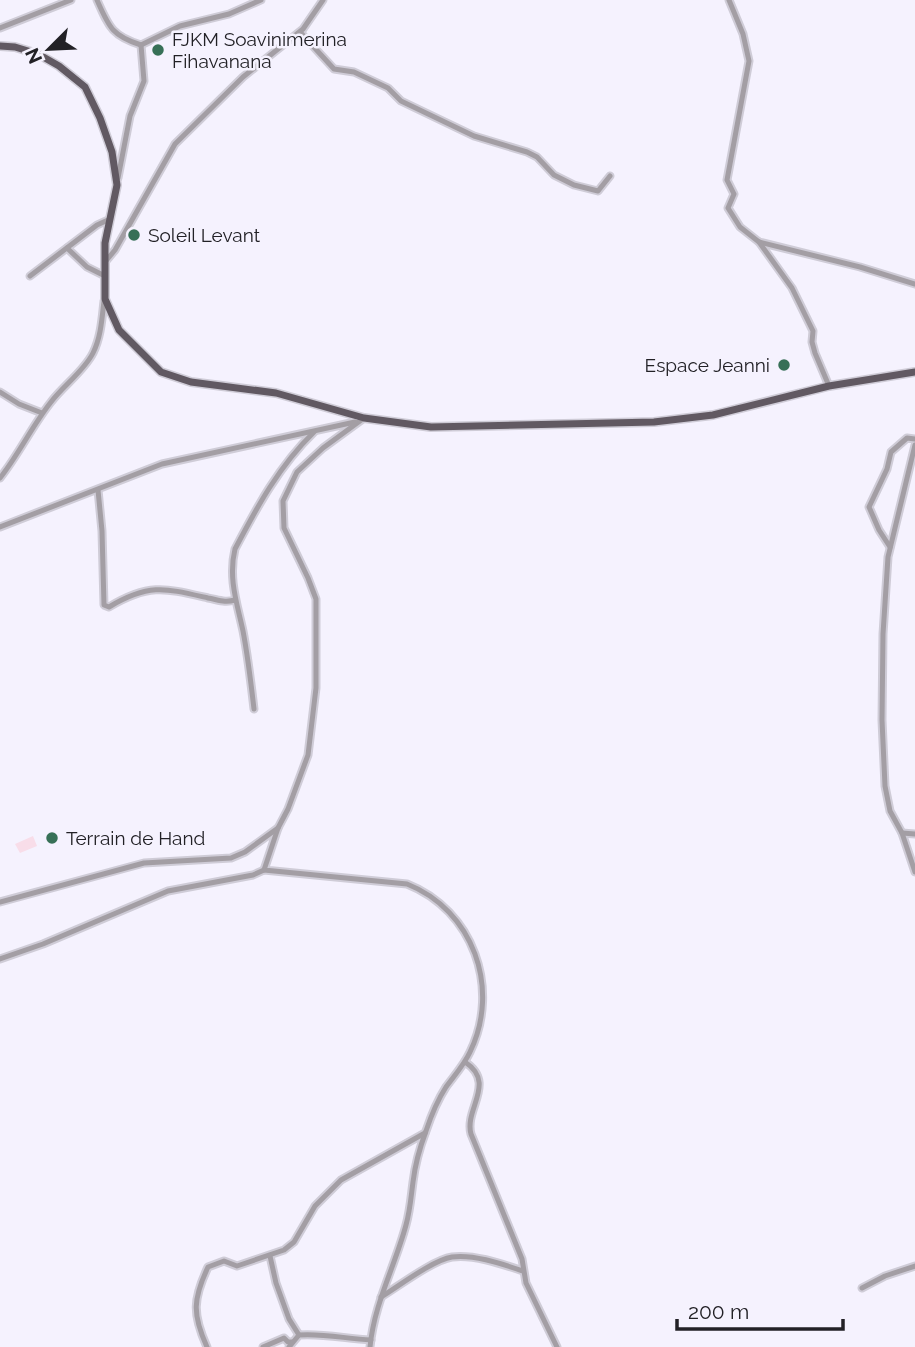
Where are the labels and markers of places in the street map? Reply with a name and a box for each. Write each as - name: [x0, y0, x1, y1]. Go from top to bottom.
- place label: FJKM Soavinimerina Fihavanana: [172, 28, 347, 72]
- marker: FJKM Soavinimerina Fihavanana: [150, 42, 166, 58]
- place label: Soleil Levant: [148, 224, 261, 246]
- marker: Soleil Levant: [126, 227, 142, 243]
- place label: Espace Jeanni: [645, 354, 770, 376]
- marker: Espace Jeanni: [776, 357, 792, 373]
- place label: Terrain de Hand: [66, 827, 205, 849]
- marker: Terrain de Hand: [44, 830, 60, 846]

